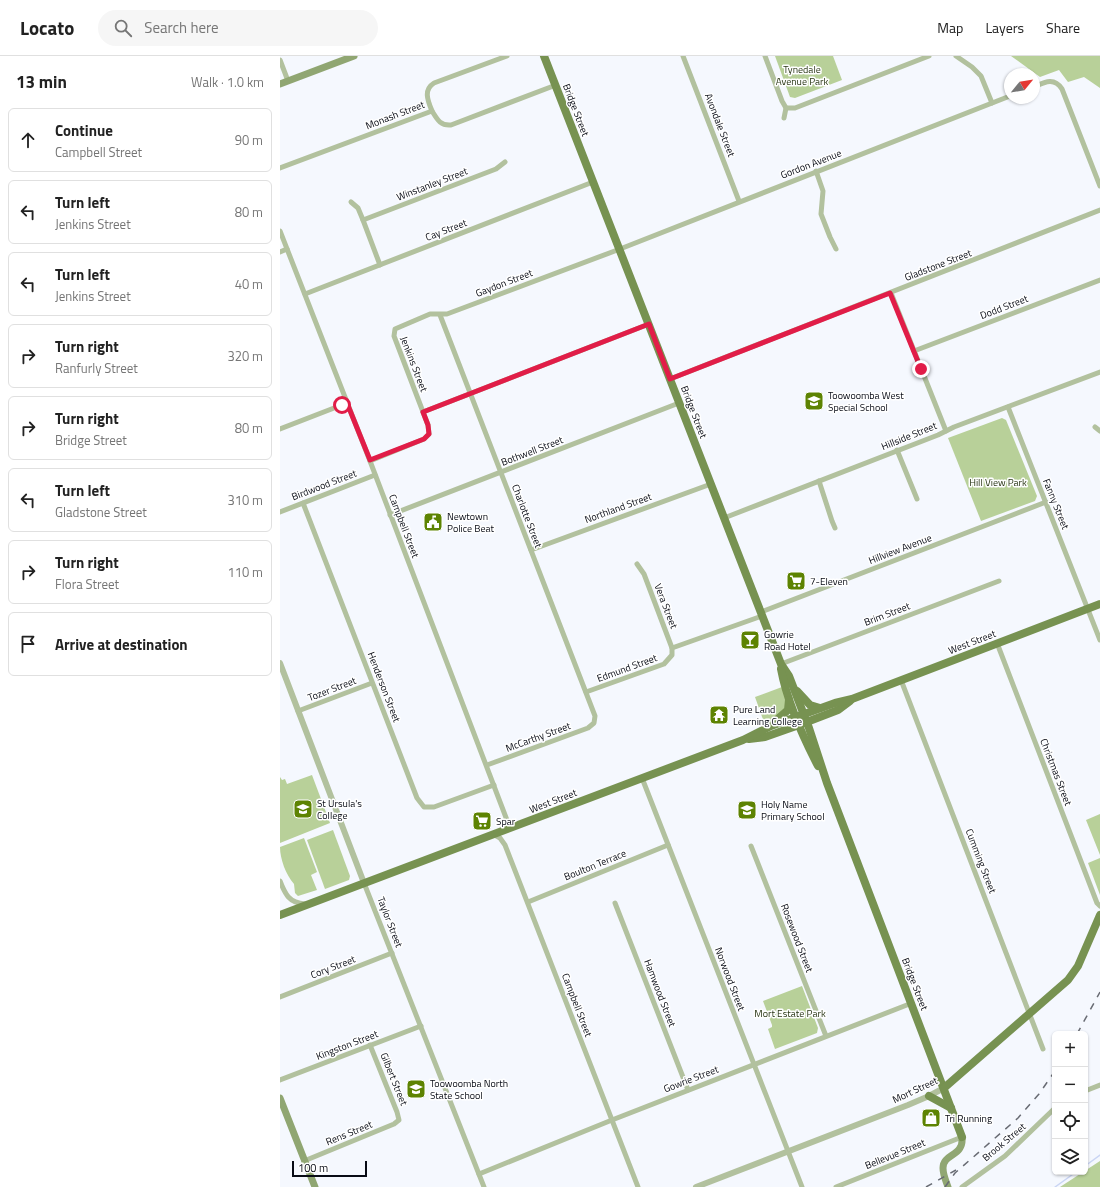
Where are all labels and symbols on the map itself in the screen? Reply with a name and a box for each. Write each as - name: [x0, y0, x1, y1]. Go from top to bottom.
- park label: Tynedale Avenue Park: [776, 62, 829, 89]
- north arrow: [1004, 68, 1040, 104]
- street label: Bridge Street: [559, 82, 593, 139]
- street label: Avondale Street: [701, 91, 739, 159]
- street label: Monash Street: [363, 97, 427, 133]
- street label: Gordon Avenue: [778, 145, 844, 183]
- street label: Winstanley Street: [394, 163, 470, 204]
- street label: Cay Street: [423, 215, 469, 245]
- street label: Gladstone Street: [902, 245, 974, 285]
- street label: Gaydon Street: [473, 265, 535, 301]
- street label: Dodd Street: [978, 291, 1031, 323]
- street label: Jenkins Street: [397, 334, 432, 394]
- route end: [912, 360, 930, 378]
- street label: Bridge Street: [677, 384, 711, 441]
- place label: Toowoomba West Special School: [828, 388, 904, 415]
- school or university icon: Toowoomba West Special School: [803, 390, 825, 412]
- route start: [333, 396, 351, 414]
- street label: Hillside Street: [879, 418, 939, 454]
- street label: Bothwell Street: [499, 432, 566, 470]
- street label: Birdwood Street: [289, 466, 359, 504]
- park label: Hill View Park: [969, 475, 1027, 490]
- street label: Fanny Street: [1039, 476, 1073, 532]
- street label: Charlotte Street: [508, 482, 546, 550]
- street label: Northland Street: [582, 489, 654, 527]
- street label: Campbell Street: [385, 492, 423, 560]
- place label: Newtown Police Beat: [447, 509, 494, 536]
- public building icon: Newtown Police Beat: [422, 511, 444, 533]
- street label: Hillview Avenue: [866, 530, 934, 568]
- supermarket icon: 7-Eleven: [785, 570, 807, 592]
- place label: 7-Eleven: [810, 574, 848, 589]
- street label: Vera Street: [651, 581, 682, 631]
- street label: Brim Street: [862, 598, 913, 630]
- street label: West Street: [946, 626, 998, 658]
- place label: Gowrie Road Hotel: [764, 627, 811, 654]
- bar icon: Gowrie Road Hotel: [739, 629, 761, 651]
- street label: Henderson Street: [364, 650, 404, 725]
- street label: Edmund Street: [595, 650, 660, 686]
- street label: Tozer Street: [306, 673, 359, 705]
- place label: Pure Land Learning College: [733, 702, 802, 729]
- temple icon: Pure Land Learning College: [708, 704, 730, 726]
- street label: McCarthy Street: [503, 718, 573, 756]
- street label: Christmas Street: [1036, 736, 1076, 808]
- street label: West Street: [527, 785, 579, 817]
- place label: St Ursula's College: [317, 796, 362, 823]
- place label: Holy Name Primary School: [761, 797, 824, 824]
- school or university icon: St Ursula's College: [292, 798, 314, 820]
- school or university icon: Holy Name Primary School: [736, 799, 758, 821]
- supermarket icon: Spar: [471, 810, 493, 832]
- place label: Spar: [496, 814, 516, 829]
- street label: Cumming Street: [962, 827, 1000, 896]
- street label: Boulton Terrace: [562, 846, 628, 884]
- street label: Taylor Street: [373, 894, 407, 950]
- street label: Rosewood Street: [777, 902, 817, 975]
- street label: Norwood Street: [711, 945, 749, 1013]
- street label: Cory Street: [308, 951, 358, 982]
- street label: Bridge Street: [898, 956, 932, 1013]
- street label: Hamwood Street: [640, 957, 680, 1029]
- street label: Campbell Street: [558, 971, 596, 1039]
- park label: Mort Estate Park: [754, 1006, 826, 1021]
- street label: Kingston Street: [314, 1026, 381, 1064]
- street label: Gilbert Street: [377, 1050, 412, 1108]
- street label: Gowrie Street: [661, 1061, 721, 1096]
- street label: Mort Street: [890, 1073, 941, 1107]
- place label: Toowoomba North State School: [430, 1076, 508, 1103]
- school or university icon: Toowoomba North State School: [405, 1078, 427, 1100]
- shop icon: Tri Running: [920, 1107, 942, 1129]
- place label: Tri Running: [945, 1111, 992, 1126]
- street label: Rens Street: [323, 1117, 375, 1149]
- street label: Brook Street: [979, 1119, 1029, 1165]
- street label: Bellevue Street: [863, 1135, 928, 1173]
- scale bar: [292, 1159, 367, 1178]

